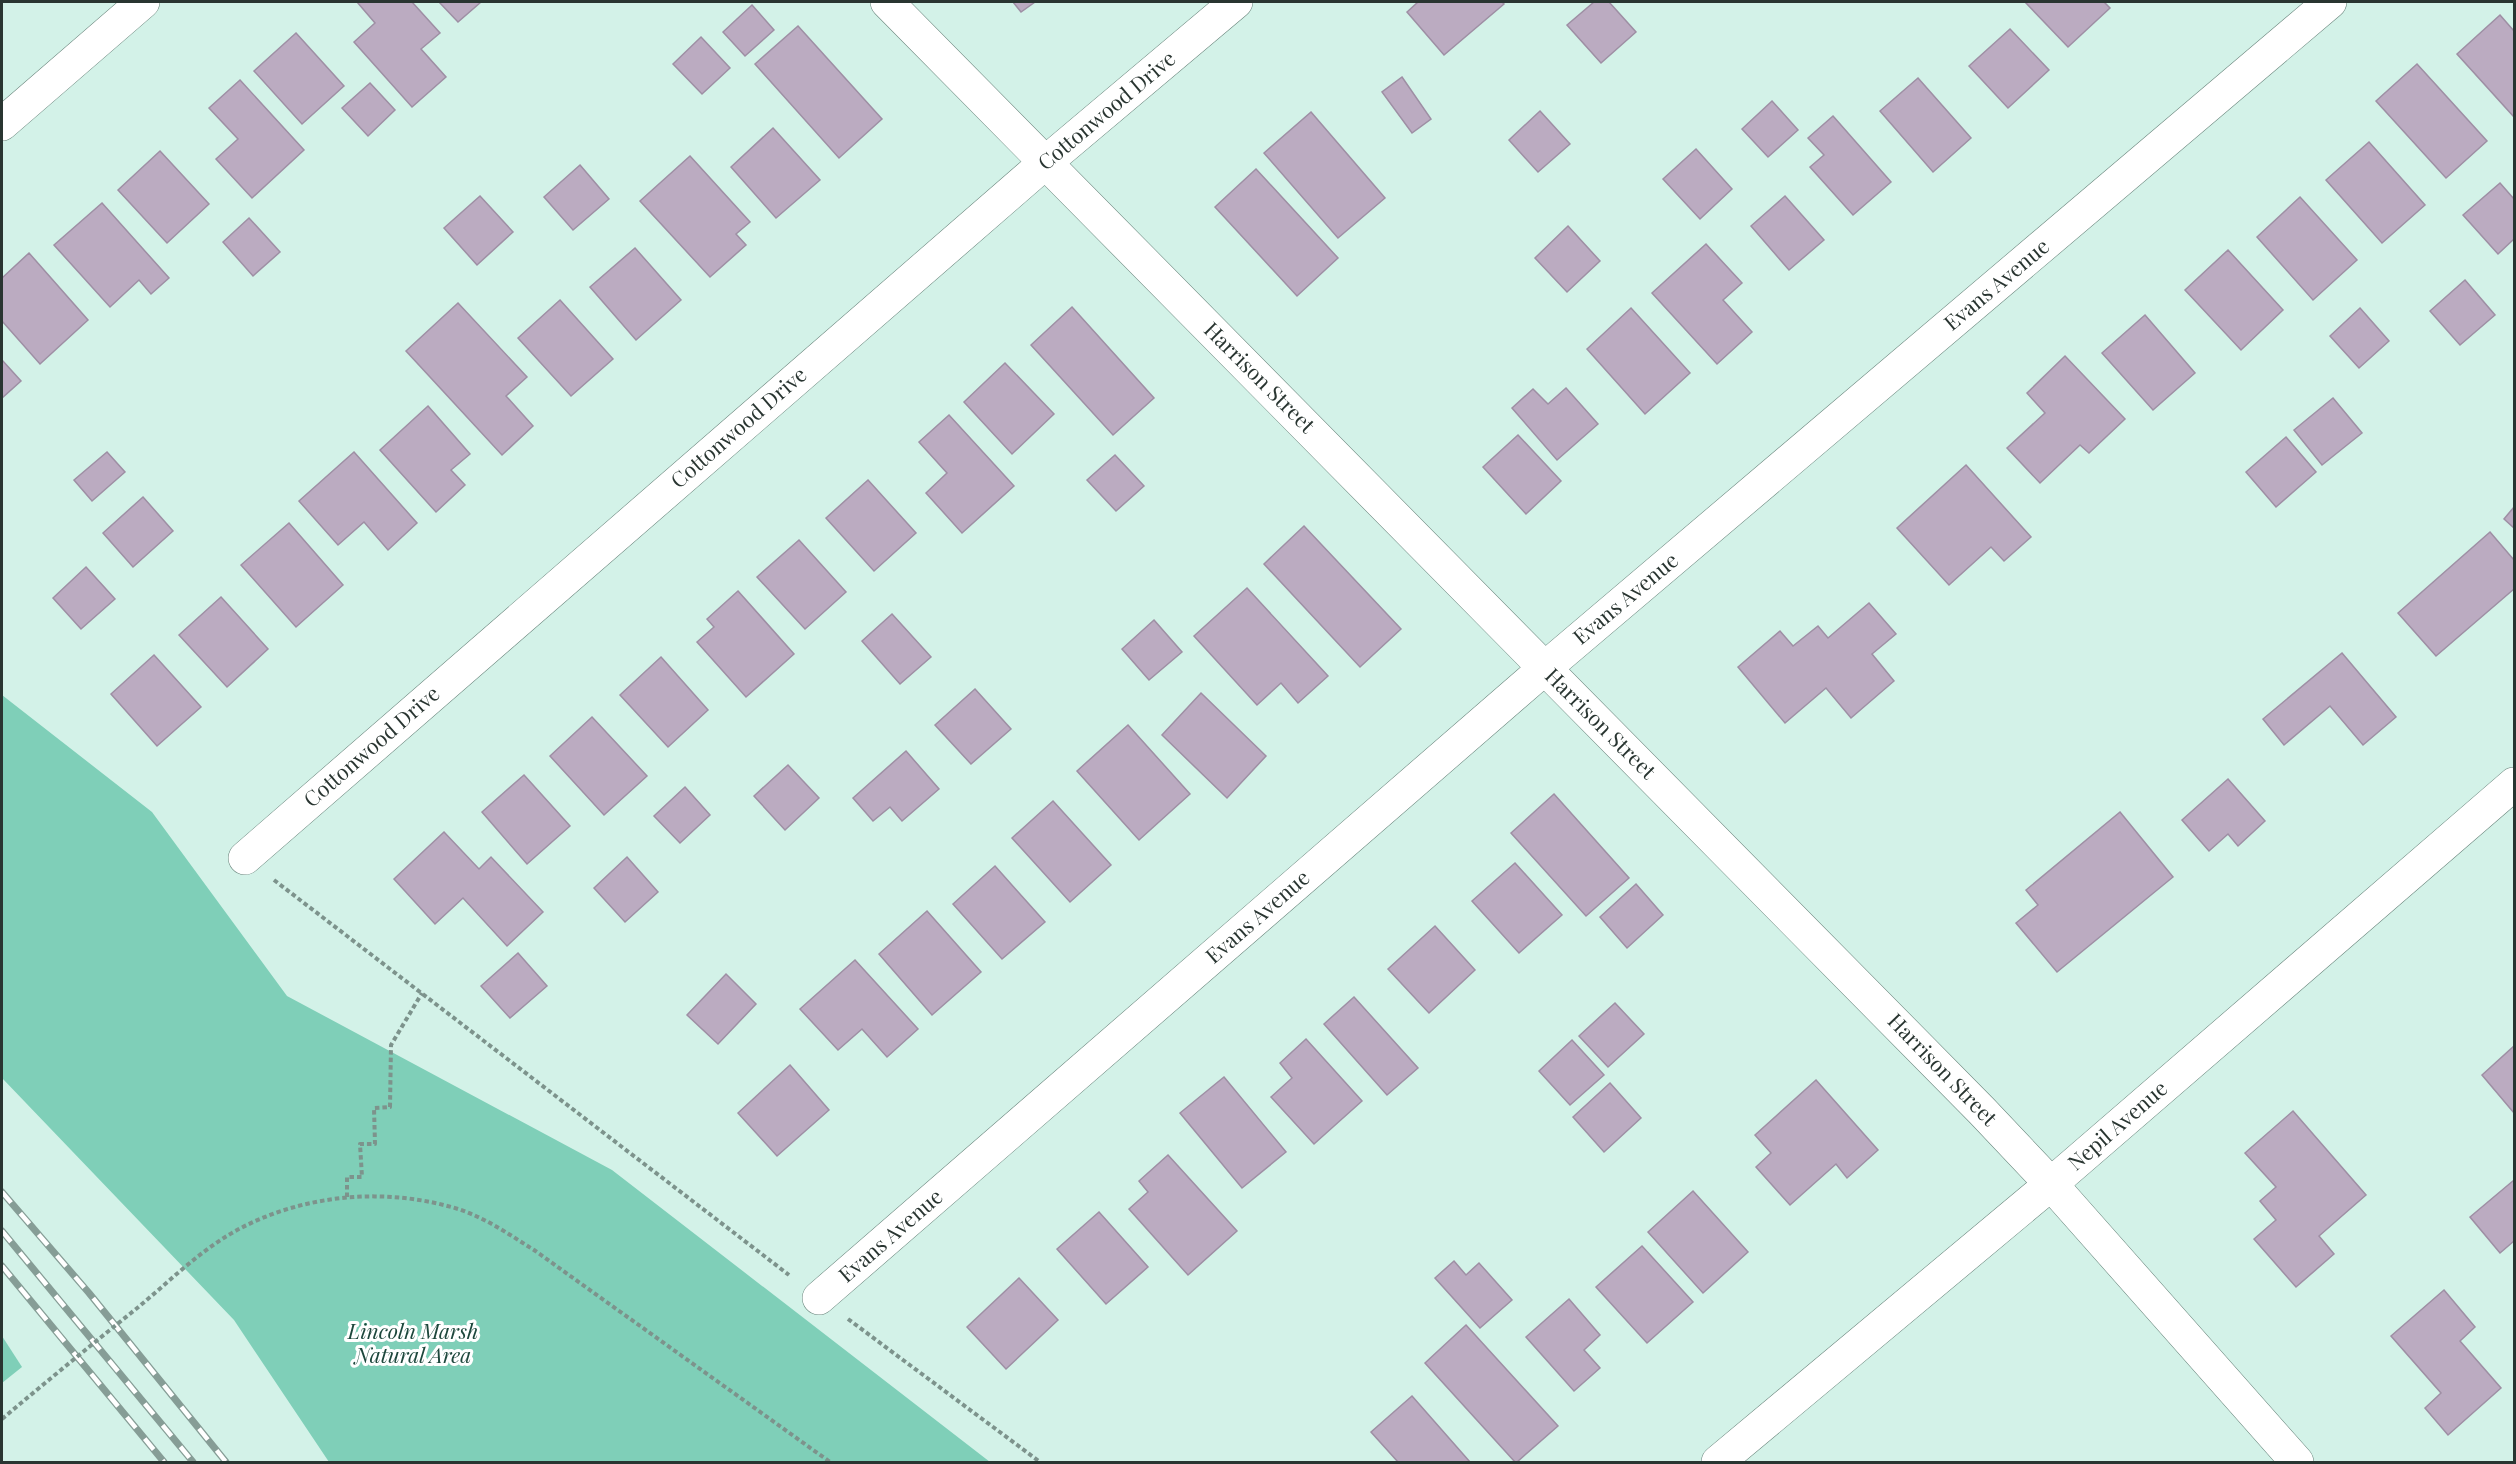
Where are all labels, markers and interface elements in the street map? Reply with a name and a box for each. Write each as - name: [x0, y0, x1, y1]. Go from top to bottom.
- street label: Cottonwood Drive: [1031, 44, 1180, 175]
- street label: Evans Avenue: [1937, 231, 2054, 336]
- street label: Harrison Street: [1199, 315, 1322, 439]
- street label: Cottonwood Drive: [664, 360, 812, 493]
- street label: Evans Avenue: [1566, 545, 1683, 650]
- street label: Harrison Street: [1540, 661, 1663, 785]
- street label: Cottonwood Drive: [297, 679, 445, 812]
- street label: Evans Avenue: [1199, 863, 1315, 968]
- street label: Harrison Street: [1883, 1006, 2005, 1131]
- street label: Nepil Avenue: [2061, 1073, 2172, 1175]
- street label: Evans Avenue: [832, 1182, 948, 1287]
- park label: Lincoln Marsh Natural Area: [347, 1316, 478, 1368]

